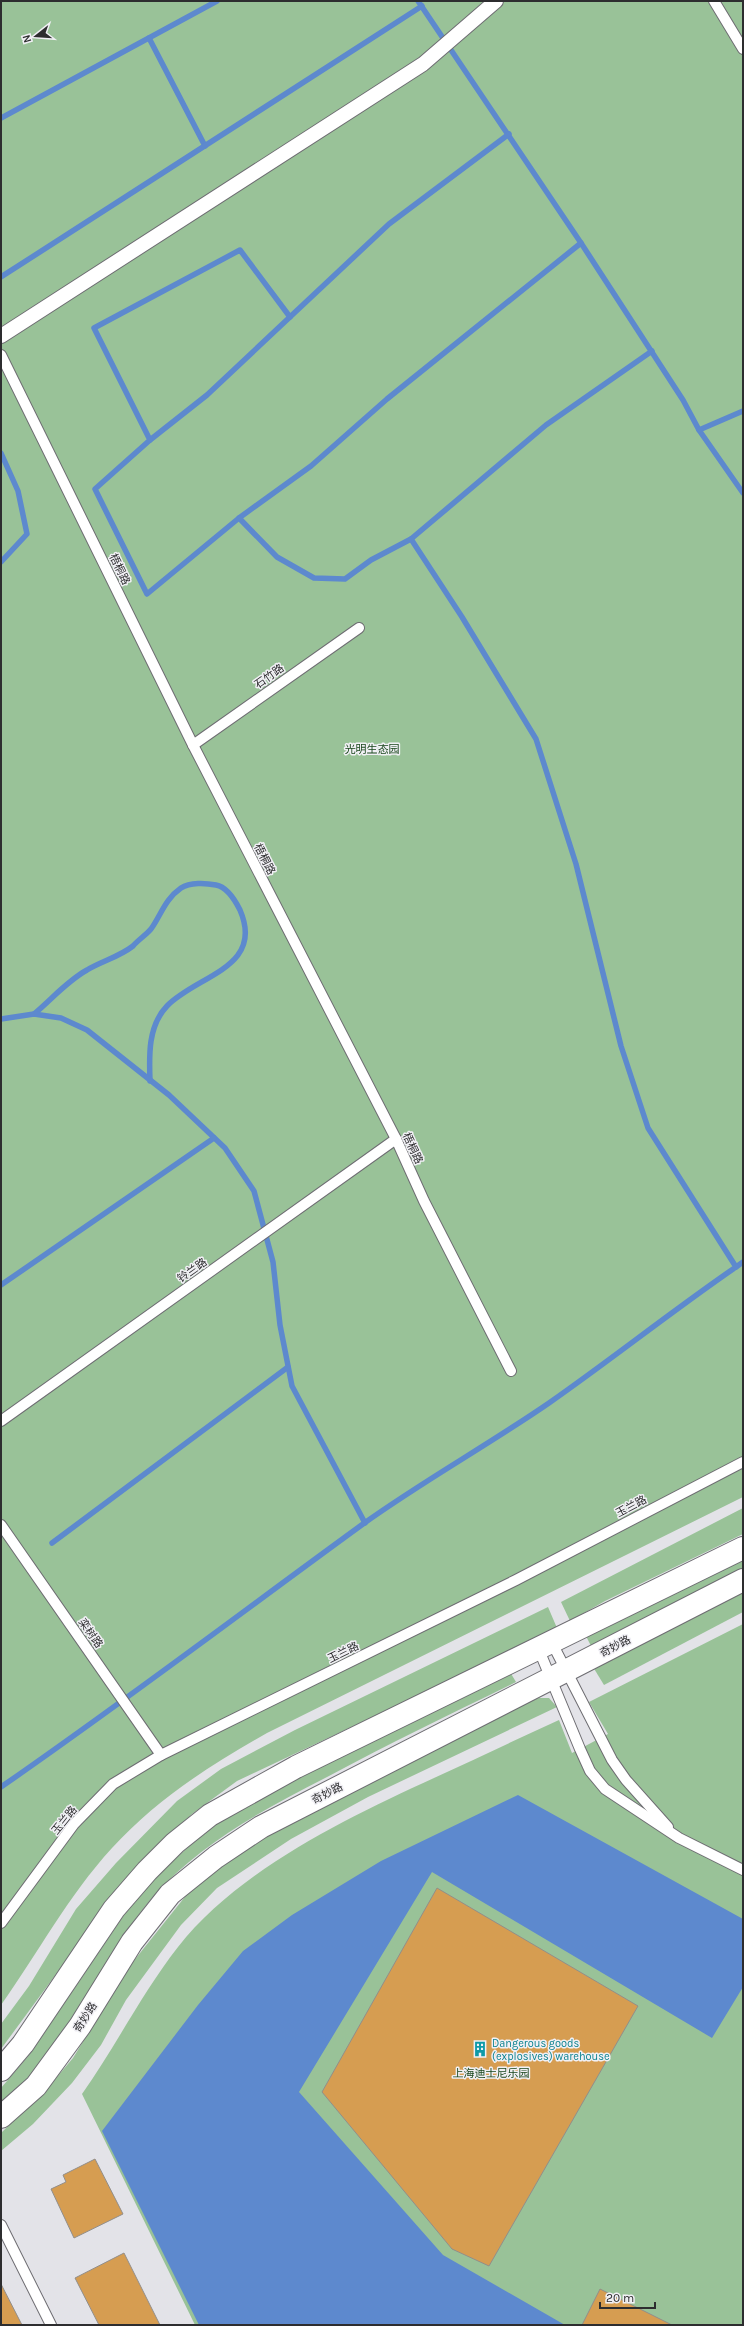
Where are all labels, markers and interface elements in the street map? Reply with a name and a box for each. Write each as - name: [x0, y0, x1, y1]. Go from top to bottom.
- north arrow: [16, 16, 56, 56]
- text: N: [20, 33, 34, 44]
- street label: 梧桐路: [106, 552, 133, 587]
- street label: 石竹路: [252, 662, 287, 691]
- park label: 光明生态园: [345, 743, 400, 756]
- street label: 梧桐路: [251, 842, 278, 877]
- street label: 梧桐路: [400, 1131, 425, 1166]
- street label: 铃兰路: [175, 1256, 210, 1285]
- street label: 玉兰路: [614, 1493, 649, 1520]
- street label: 栾树路: [76, 1616, 105, 1651]
- street label: 奇妙路: [598, 1633, 633, 1660]
- street label: 玉兰路: [326, 1639, 361, 1666]
- street label: 奇妙路: [310, 1780, 345, 1807]
- street label: 玉兰路: [49, 1803, 80, 1837]
- street label: 奇妙路: [71, 2000, 100, 2035]
- place label: Dangerous goods (explosives) warehouse: [492, 2037, 610, 2063]
- building icon: Dangerous goods (explosives) warehouse: [471, 2040, 489, 2058]
- park label: 上海迪士尼乐园: [453, 2067, 530, 2080]
- scale bar: [600, 2284, 655, 2310]
- text: 20 m: [606, 2291, 634, 2305]

